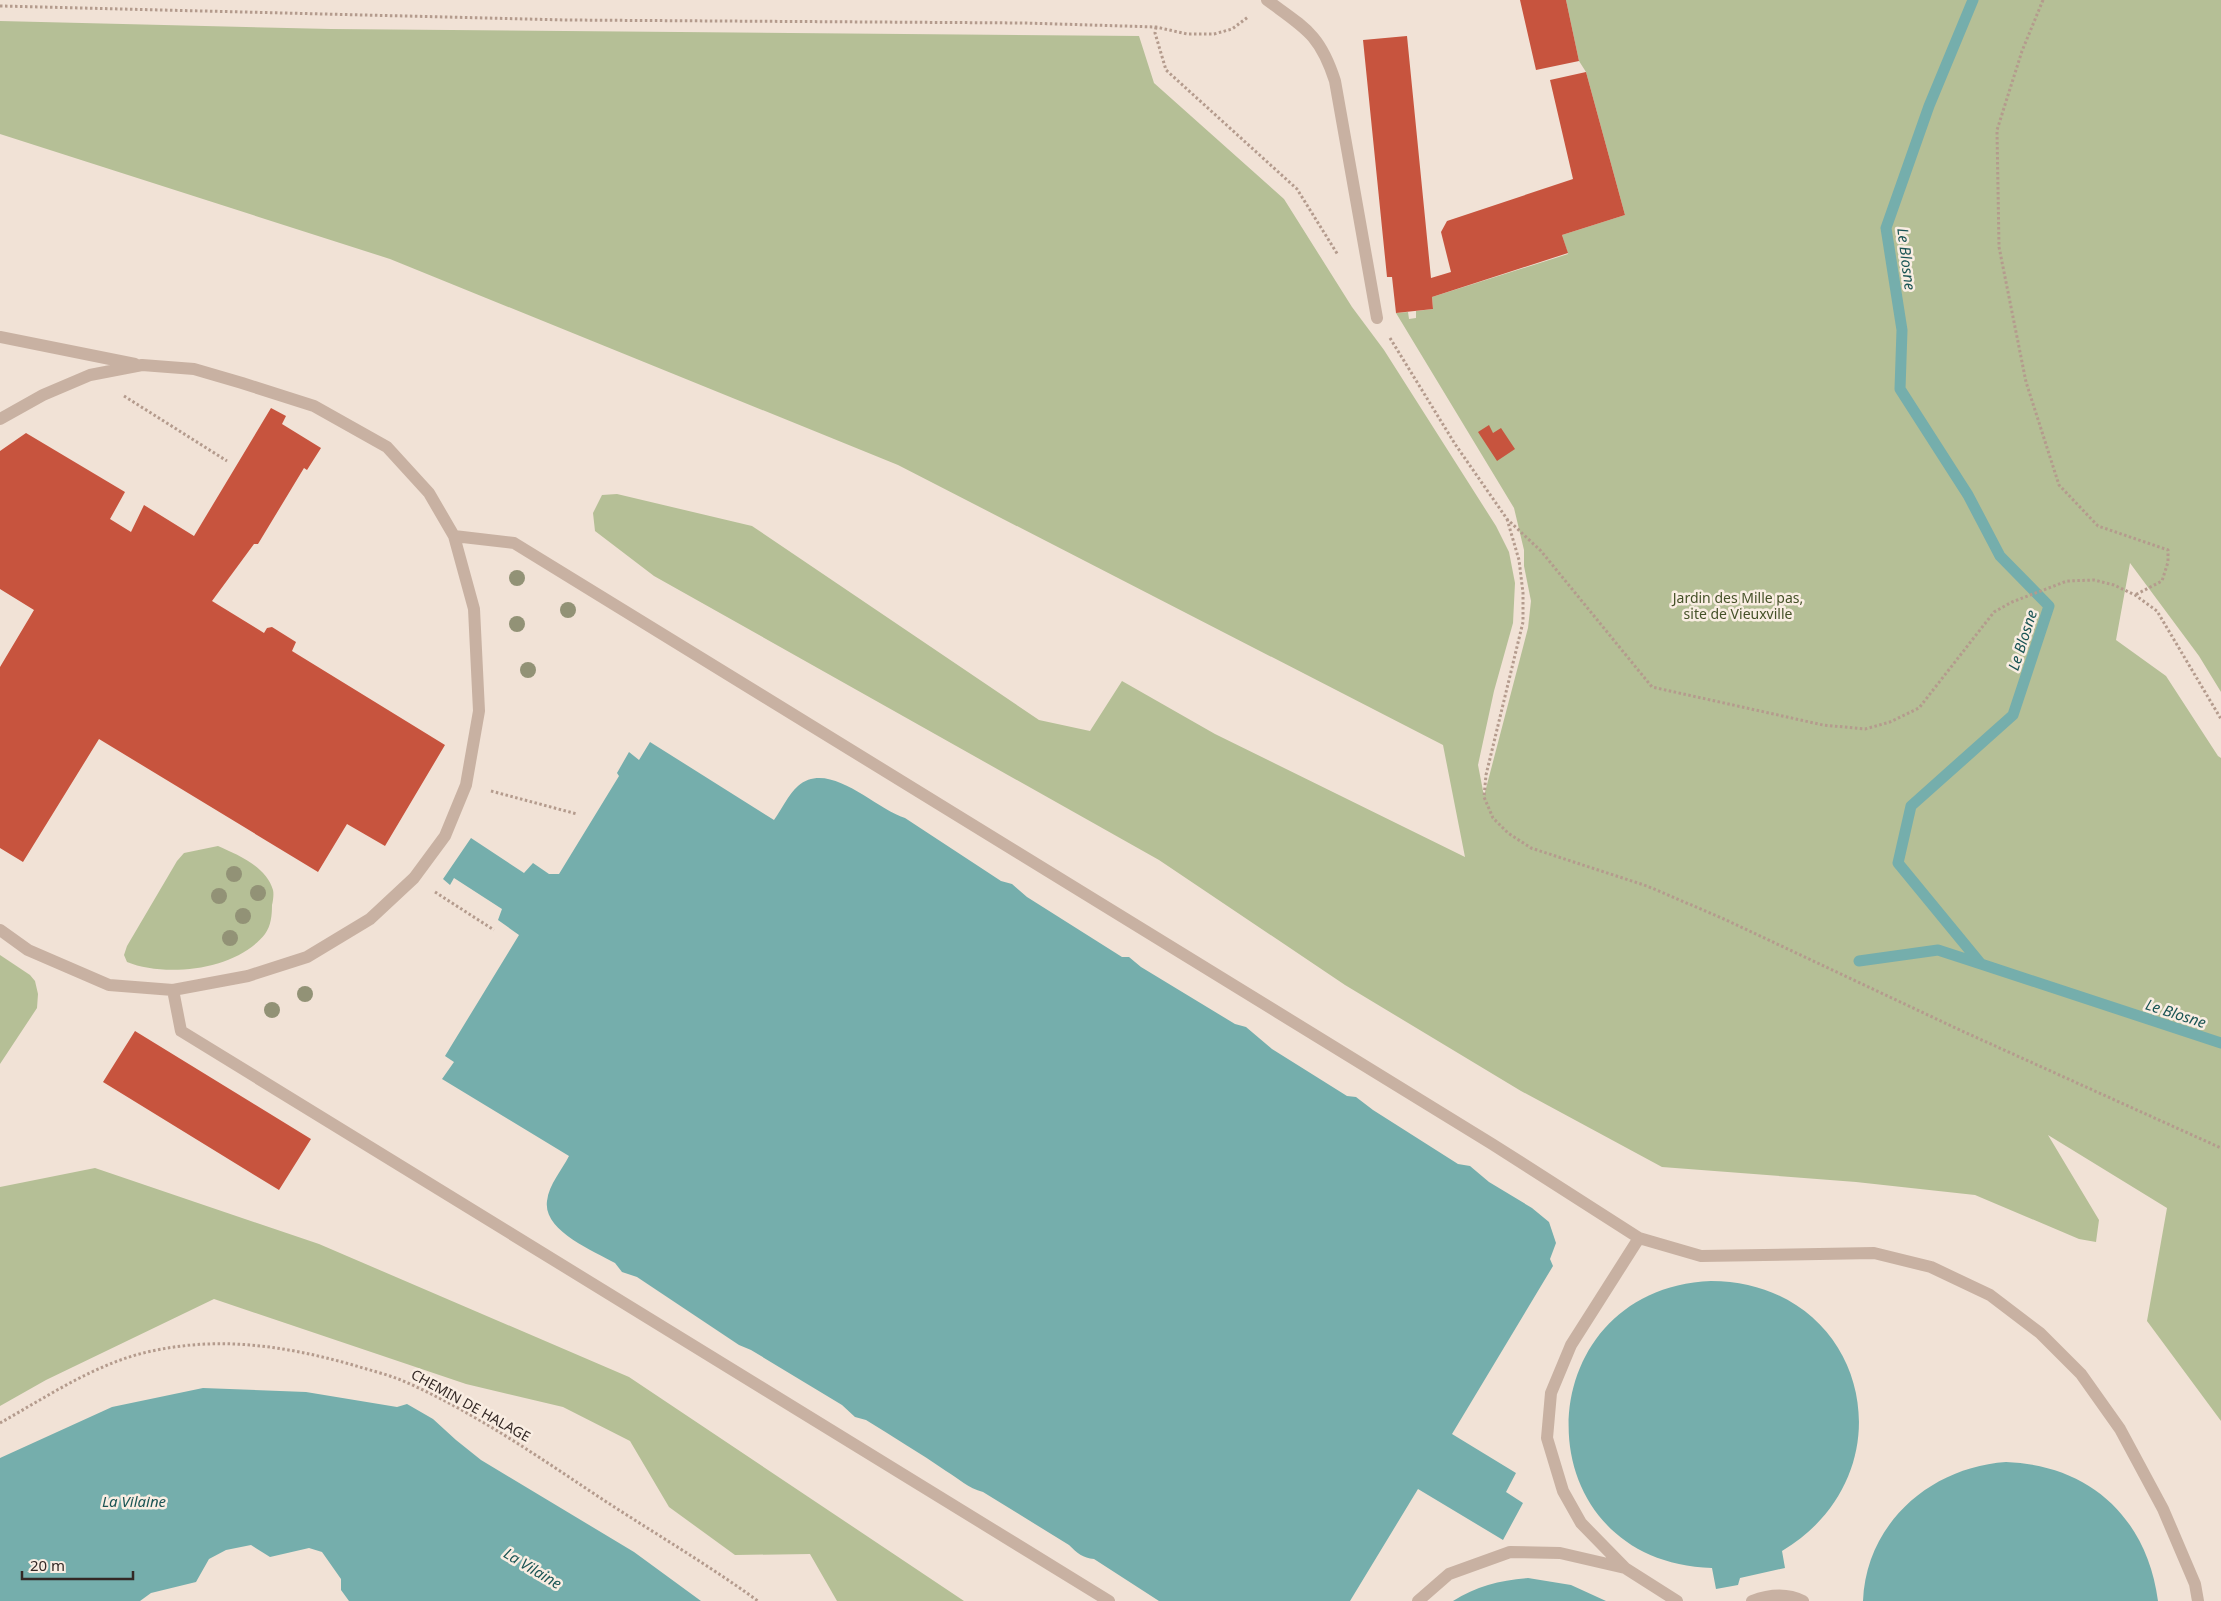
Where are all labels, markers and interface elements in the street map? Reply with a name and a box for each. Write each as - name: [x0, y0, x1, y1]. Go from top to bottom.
- water label: Le Blosne: [1893, 227, 1921, 292]
- park label: Jardin des Mille pas, site de Vieuxville: [1671, 588, 1803, 623]
- water label: Le Blosne: [2003, 607, 2041, 673]
- water label: Le Blosne: [2143, 994, 2209, 1032]
- street label: CHEMIN DE HALAGE: [408, 1364, 534, 1446]
- water label: La Vilaine: [102, 1491, 167, 1511]
- water label: La Vilaine: [500, 1543, 566, 1593]
- scale bar: [22, 1548, 134, 1580]
- text: 20 m: [30, 1555, 65, 1575]

